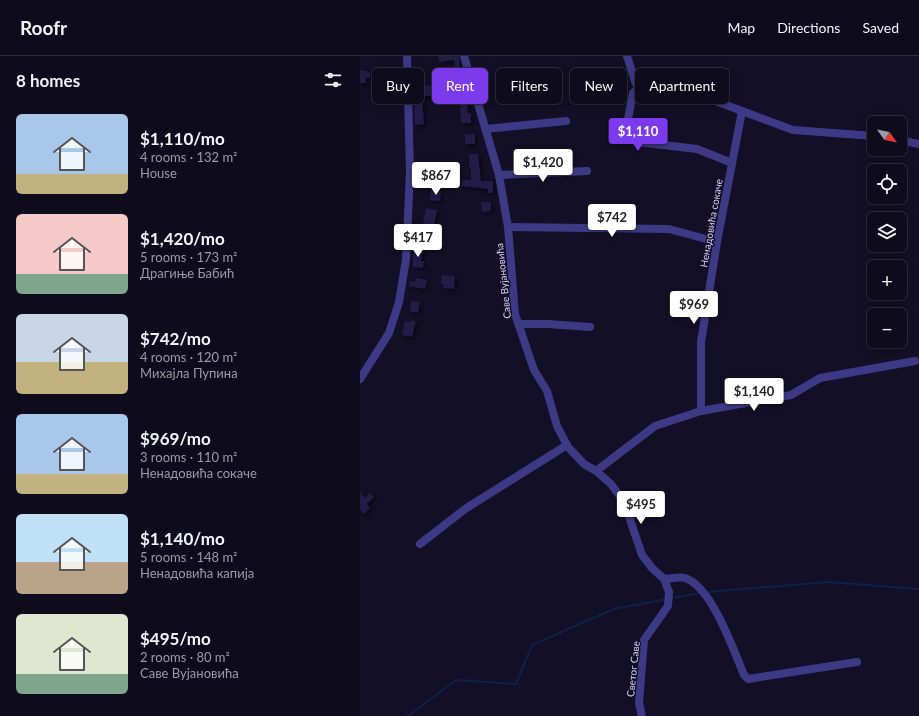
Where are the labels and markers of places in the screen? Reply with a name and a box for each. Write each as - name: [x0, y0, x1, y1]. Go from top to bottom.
- pin: $1,110: [605, 118, 671, 152]
- pin: $1,420: [510, 149, 576, 183]
- pin: $867: [412, 162, 460, 196]
- pin: $742: [588, 204, 636, 238]
- pin: $417: [394, 224, 442, 258]
- pin: $969: [670, 291, 718, 325]
- pin: $1,140: [721, 378, 787, 412]
- pin: $495: [617, 491, 665, 525]

